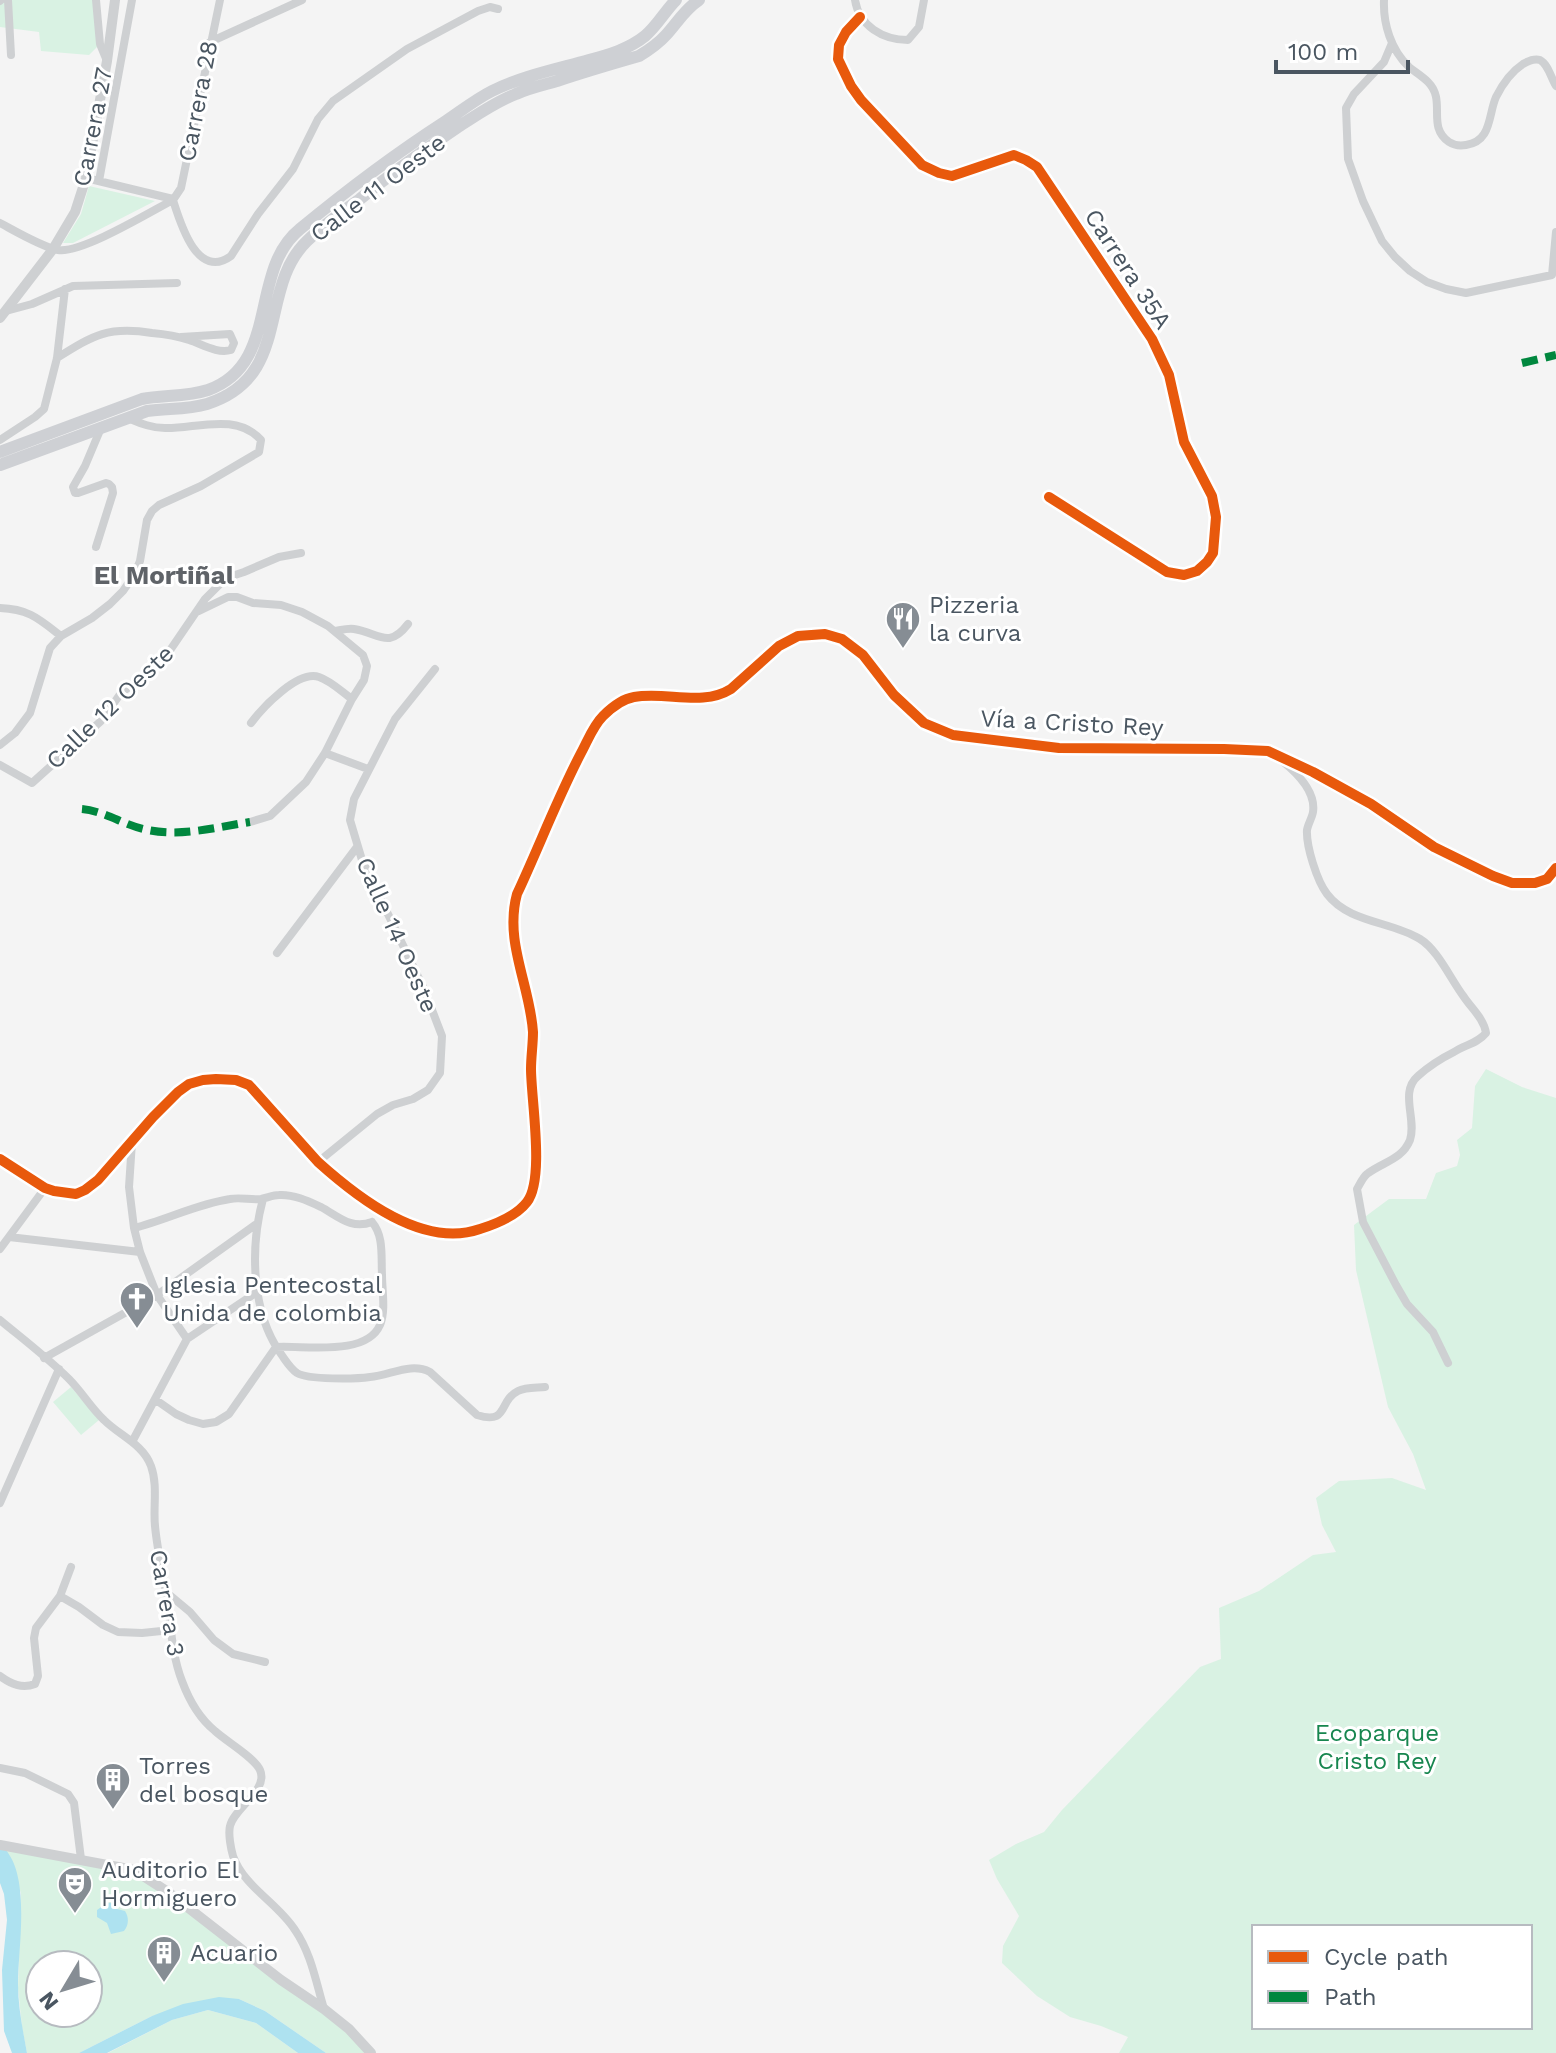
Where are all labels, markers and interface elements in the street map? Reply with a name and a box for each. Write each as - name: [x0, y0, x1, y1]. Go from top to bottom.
- scale bar: [1276, 24, 1408, 74]
- street label: Carrera 28: [173, 38, 223, 164]
- text: 100 m: [1288, 38, 1358, 66]
- street label: Carrera 27: [68, 65, 118, 189]
- street label: Calle 11 Oeste: [305, 128, 451, 248]
- street label: Carrera 35A: [1079, 204, 1177, 334]
- district label: El Mortiñal: [94, 560, 235, 590]
- place label: Pizzeria la curva: [929, 591, 1021, 647]
- restaurant icon: Pizzeria la curva: [884, 600, 922, 650]
- street label: Calle 12 Oeste: [41, 639, 179, 775]
- street label: Vía a Cristo Rey: [980, 704, 1165, 742]
- street label: Calle 14 Oeste: [350, 853, 444, 1017]
- place label: Iglesia Pentecostal Unida de colombia: [163, 1271, 383, 1327]
- church icon: Iglesia Pentecostal Unida de colombia: [118, 1280, 156, 1330]
- street label: Carrera 3: [144, 1548, 190, 1658]
- park label: Ecoparque Cristo Rey: [1315, 1719, 1439, 1775]
- place label: Torres del bosque: [139, 1752, 268, 1808]
- building icon: Torres del bosque: [94, 1761, 132, 1811]
- place label: Auditorio El Hormiguero: [101, 1856, 239, 1912]
- theatre icon: Auditorio El Hormiguero: [56, 1865, 94, 1915]
- legend: [1252, 1925, 1532, 2029]
- building icon: Acuario: [145, 1934, 183, 1984]
- place label: Acuario: [190, 1939, 278, 1967]
- text: Cycle path: [1324, 1943, 1449, 1971]
- north arrow: [24, 1949, 104, 2029]
- text: Path: [1324, 1983, 1377, 2011]
- text: N: [34, 1987, 64, 2015]

